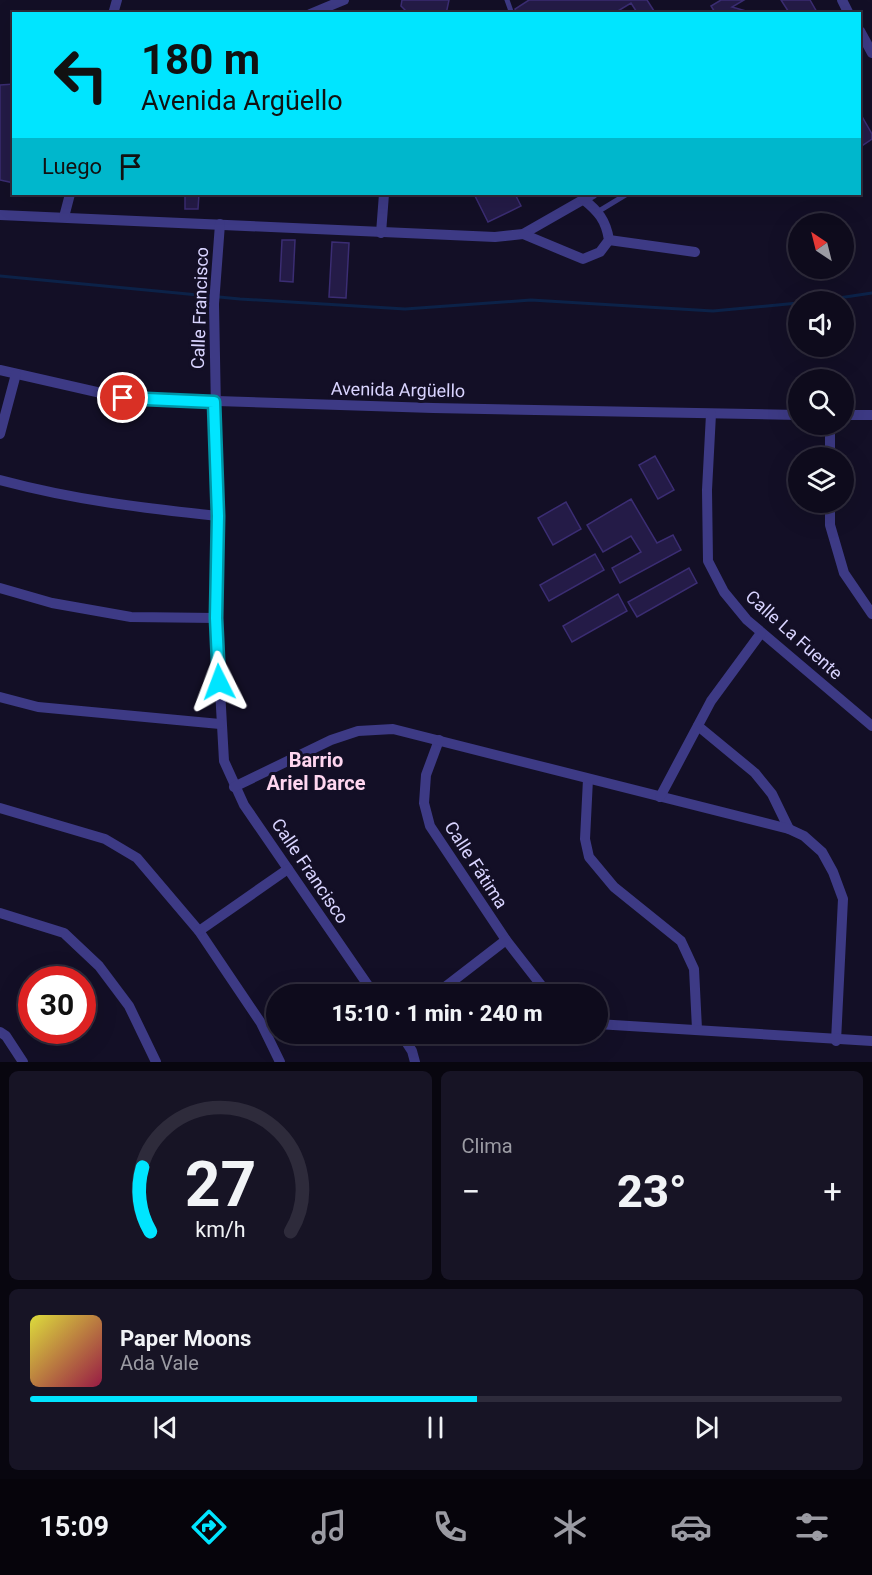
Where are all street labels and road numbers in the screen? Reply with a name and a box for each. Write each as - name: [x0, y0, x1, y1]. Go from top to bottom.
- street label: Calle Francisco: [187, 247, 212, 369]
- street label: Avenida Argüello: [331, 378, 465, 401]
- street label: Calle La Fuente: [742, 586, 847, 684]
- street label: Calle Francisco: [268, 814, 353, 927]
- street label: Calle Fátima: [441, 817, 512, 912]

